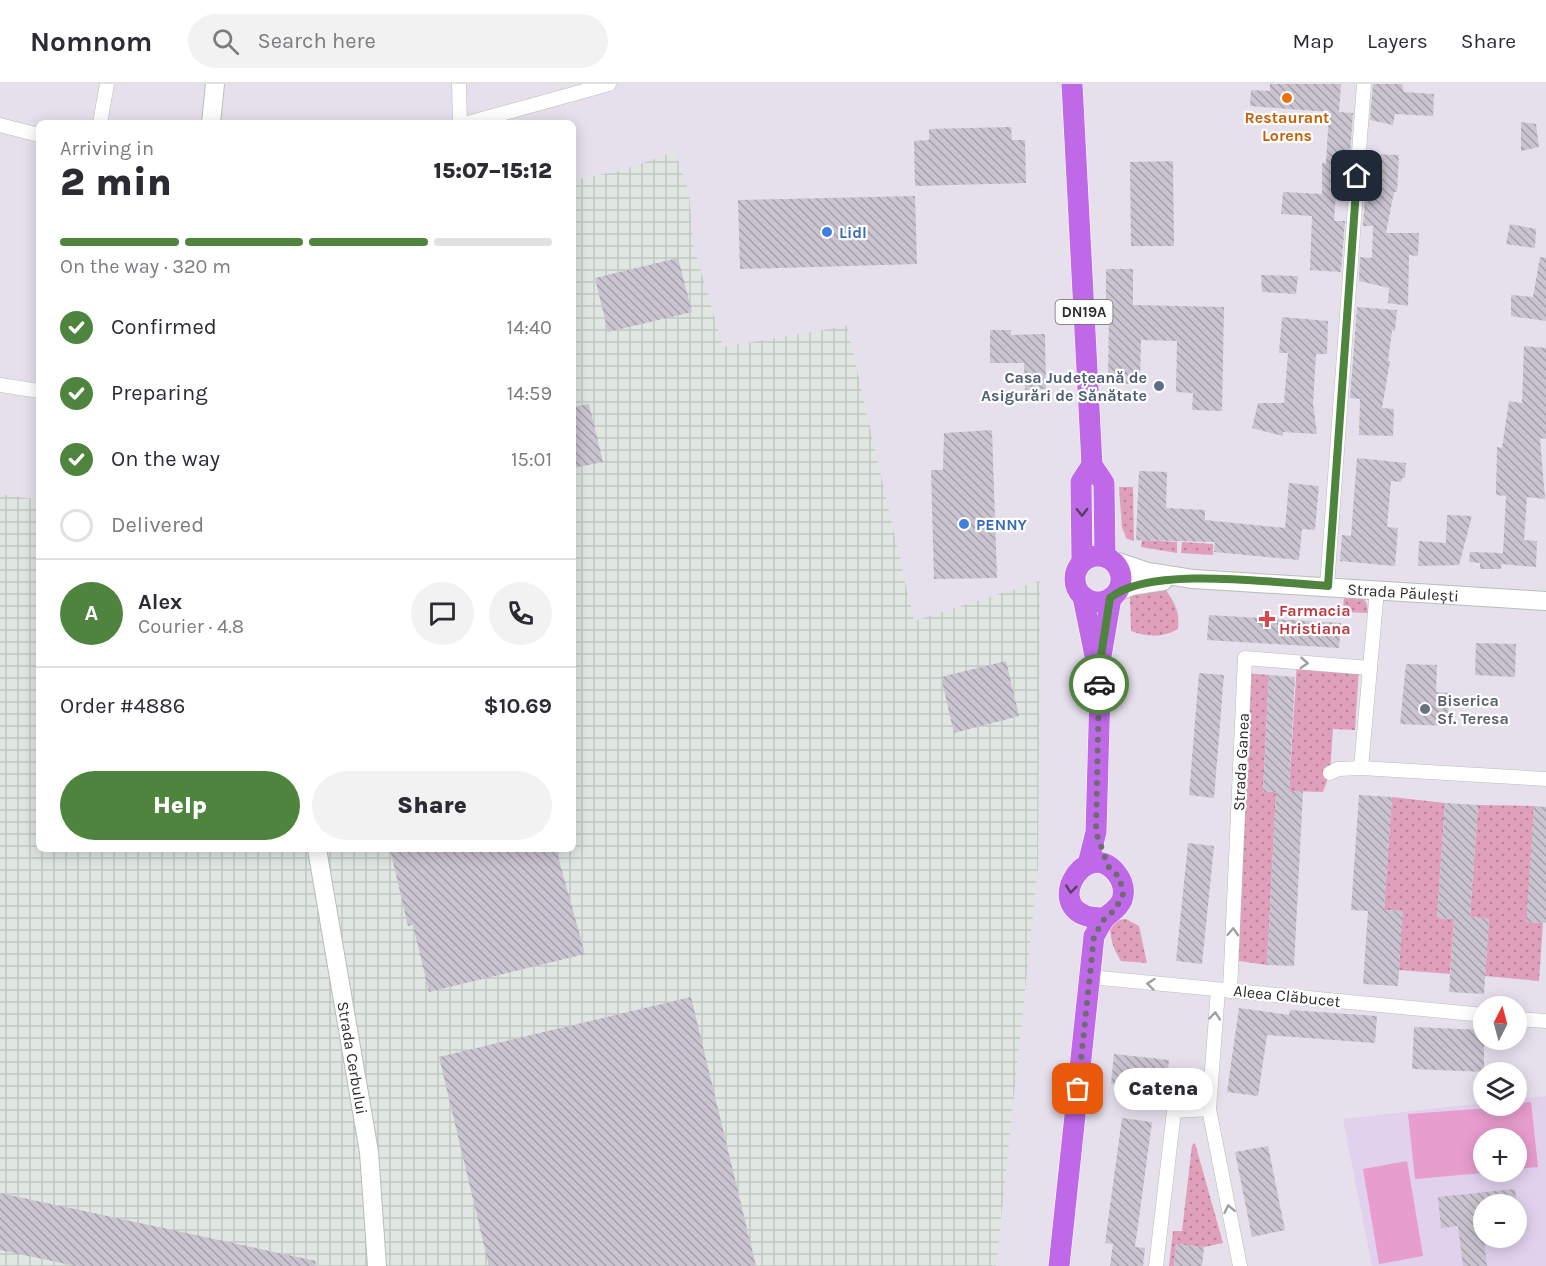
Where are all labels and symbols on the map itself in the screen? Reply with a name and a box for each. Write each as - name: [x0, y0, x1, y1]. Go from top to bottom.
- marker: Restaurant Lorens: [1280, 91, 1294, 105]
- place label: Restaurant Lorens: [1245, 108, 1329, 145]
- pin: [1331, 150, 1382, 201]
- place label: Lidl: [839, 223, 867, 242]
- marker: Lidl: [820, 225, 834, 239]
- road number: DN19A: [1056, 300, 1112, 324]
- place label: Casa Județeană de Asigurări de Sănătate: [981, 368, 1147, 405]
- marker: Casa Județeană de Asigurări de Sănătate: [1152, 379, 1166, 393]
- one-way arrow: [1075, 507, 1088, 516]
- place label: PENNY: [976, 515, 1028, 534]
- marker: PENNY: [957, 517, 971, 531]
- street label: Strada Păulești: [1347, 579, 1459, 605]
- place label: Farmacia Hristiana: [1279, 601, 1351, 638]
- marker: Farmacia Hristiana: [1260, 612, 1274, 626]
- courier: [1069, 654, 1129, 714]
- one-way arrow: [1299, 656, 1308, 669]
- place label: Biserica Sf. Teresa: [1437, 691, 1509, 728]
- marker: Biserica Sf. Teresa: [1418, 702, 1432, 716]
- street label: Strada Ganea: [1229, 712, 1253, 812]
- one-way arrow: [1065, 884, 1078, 893]
- one-way arrow: [1226, 928, 1239, 937]
- one-way arrow: [1146, 978, 1155, 990]
- street label: Aleea Clăbucet: [1233, 981, 1341, 1011]
- north arrow: [1473, 996, 1527, 1050]
- street label: Strada Cerbului: [334, 1000, 372, 1116]
- one-way arrow: [1209, 1011, 1221, 1021]
- pin: [1052, 1063, 1103, 1114]
- callout: Catena: [1114, 1068, 1213, 1110]
- one-way arrow: [1223, 1204, 1236, 1214]

